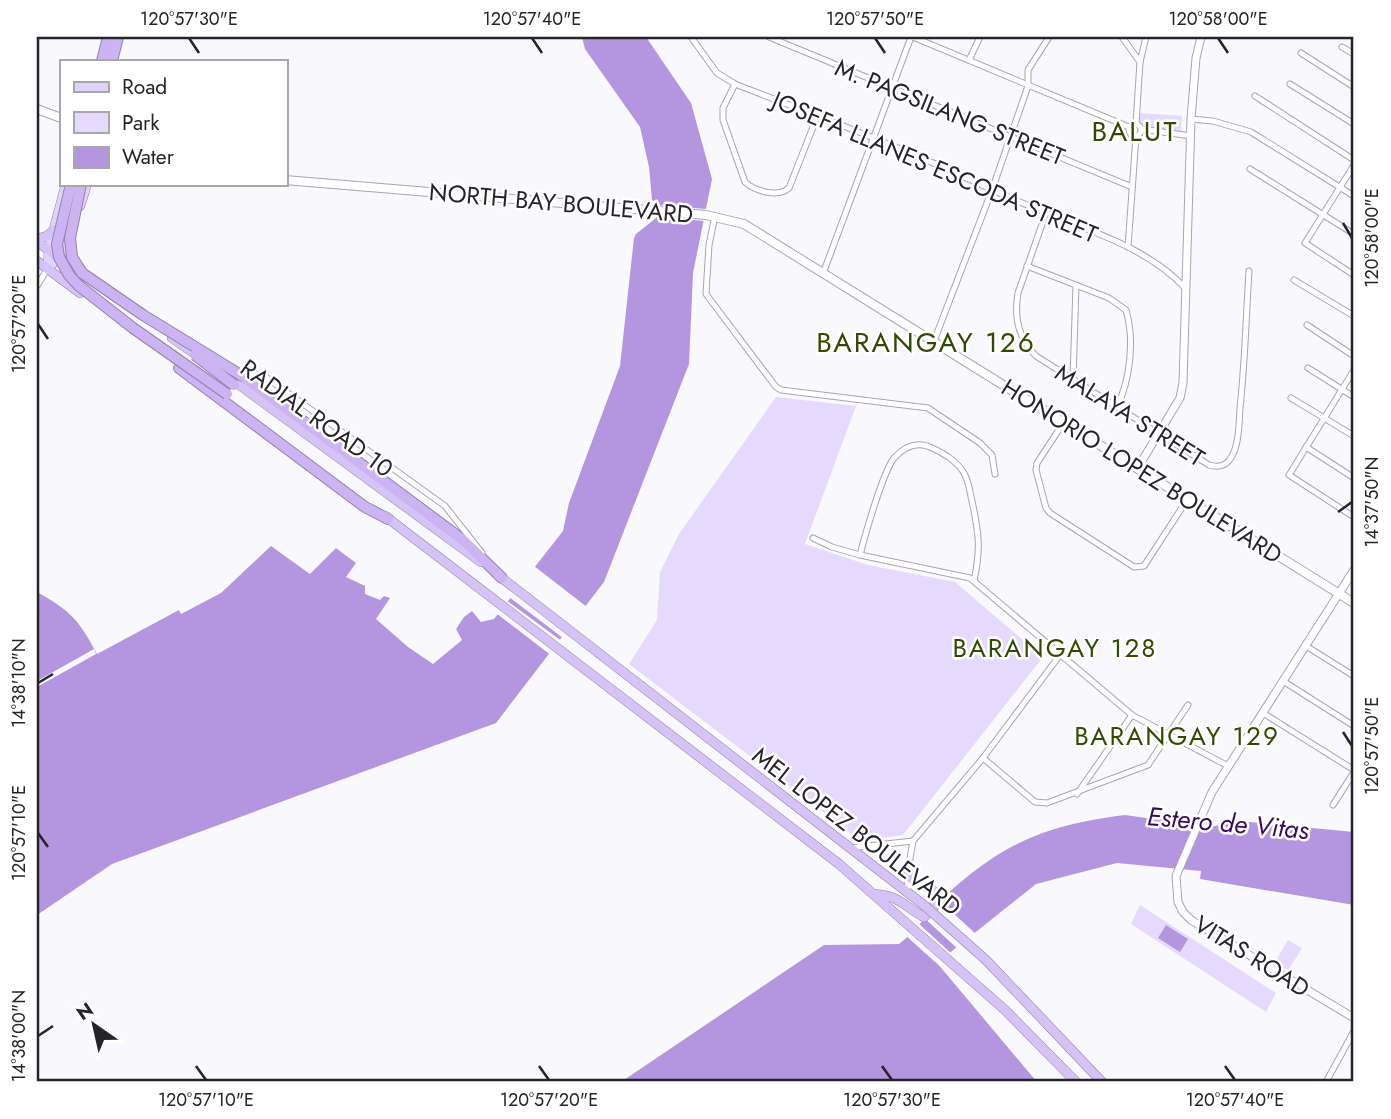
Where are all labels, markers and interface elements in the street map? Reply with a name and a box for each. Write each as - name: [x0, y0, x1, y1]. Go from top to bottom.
- text: 120°57'30"E: [140, 6, 238, 32]
- text: 120°57'40"E: [483, 6, 581, 32]
- text: 120°57'50"E: [826, 6, 924, 32]
- text: 120°58'00"E: [1168, 6, 1268, 32]
- street label: M. PAGSILANG STREET: [830, 50, 1070, 174]
- legend: [60, 60, 287, 186]
- text: Road: [122, 72, 167, 102]
- street label: JOSEFA LLANES ESCODA STREET: [764, 81, 1103, 252]
- text: Park: [122, 108, 160, 138]
- district label: BALUT: [1092, 111, 1178, 152]
- text: Water: [122, 142, 175, 172]
- street label: NORTH BAY BOULEVARD: [428, 174, 694, 232]
- text: 120°58'00"E: [1359, 188, 1385, 288]
- text: 120°57'20"E: [6, 275, 32, 373]
- district label: BARANGAY 126: [816, 322, 1036, 363]
- street label: RADIAL ROAD 10: [233, 350, 401, 486]
- street label: MALAYA STREET: [1048, 355, 1212, 475]
- street label: HONORIO LOPEZ BOULEVARD: [995, 370, 1289, 572]
- text: 14°37'50"N: [1359, 456, 1385, 548]
- district label: BARANGAY 128: [953, 629, 1157, 667]
- text: 14°38'10"N: [6, 638, 32, 728]
- text: 120°57'50"E: [1359, 697, 1385, 795]
- district label: BARANGAY 129: [1074, 717, 1280, 755]
- street label: MEL LOPEZ BOULEVARD: [745, 738, 969, 924]
- text: 120°57'10"E: [6, 785, 32, 881]
- water label: Estero de Vitas: [1146, 797, 1311, 849]
- street label: VITAS ROAD: [1187, 907, 1317, 1005]
- text: 14°38'00"N: [6, 990, 32, 1082]
- north arrow: [60, 990, 130, 1060]
- text: N: [71, 996, 99, 1027]
- text: 120°57'10"E: [158, 1087, 254, 1113]
- text: 120°57'20"E: [500, 1087, 598, 1113]
- text: 120°57'30"E: [843, 1087, 941, 1113]
- text: 120°57'40"E: [1186, 1087, 1284, 1113]

